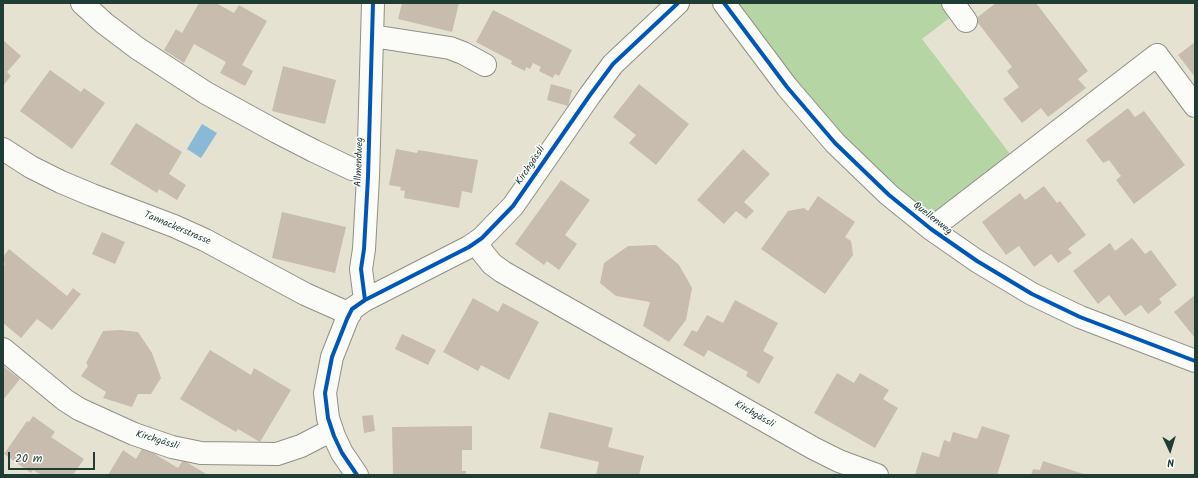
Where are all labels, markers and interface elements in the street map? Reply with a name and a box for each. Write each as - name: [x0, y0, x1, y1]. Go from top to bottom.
- street label: Allmendweg: [353, 137, 367, 187]
- street label: Kirchgässli: [514, 144, 548, 188]
- street label: Quellenweg: [910, 200, 954, 238]
- street label: Tannackerstrasse: [142, 210, 212, 248]
- street label: Kirchgässli: [732, 399, 776, 431]
- street label: Kirchgässli: [134, 429, 180, 453]
- north arrow: [1150, 430, 1190, 470]
- scale bar: [10, 444, 97, 470]
- text: 20 m: [15, 449, 42, 468]
- text: N: [1167, 453, 1175, 471]

